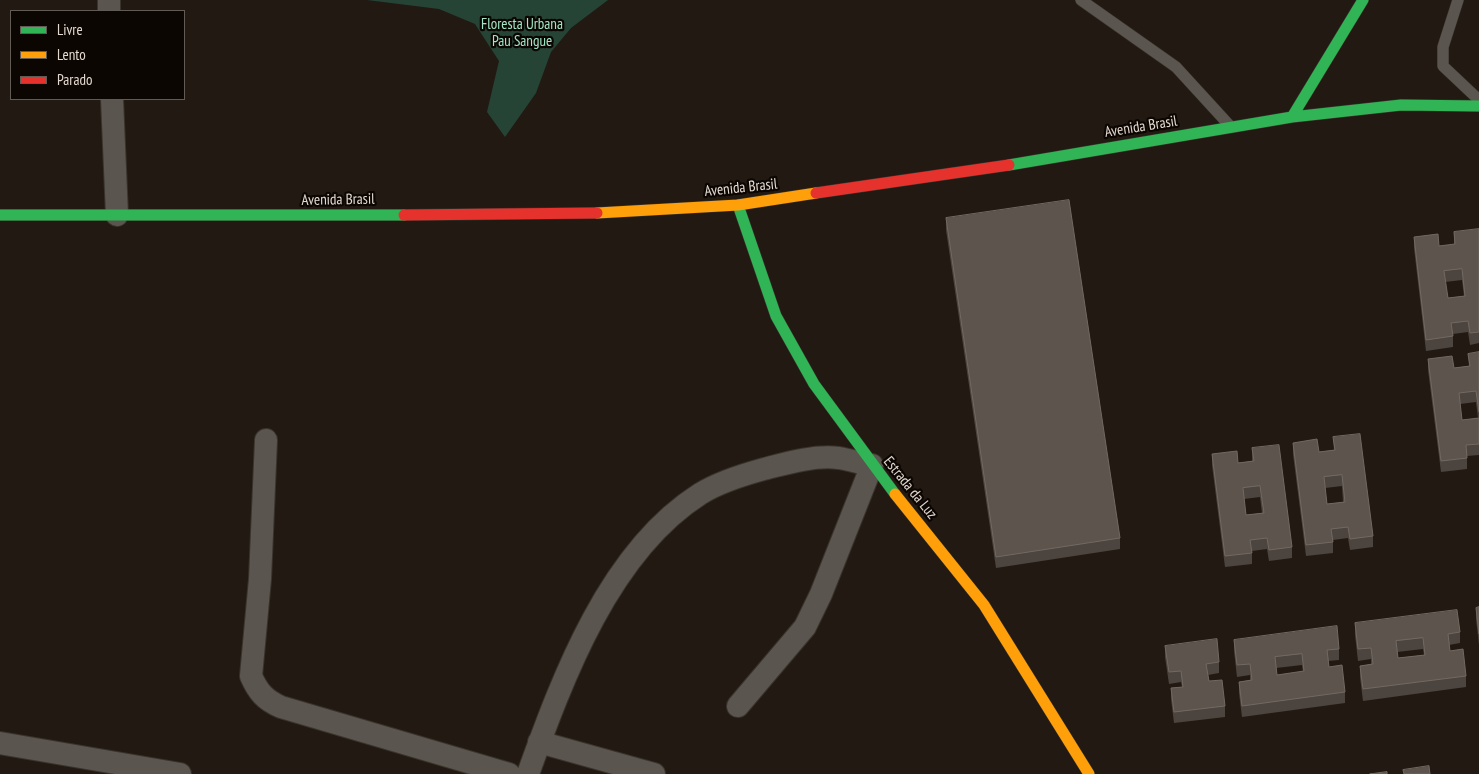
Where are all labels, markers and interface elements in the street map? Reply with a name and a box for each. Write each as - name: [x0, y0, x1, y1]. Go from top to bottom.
- legend: [10, 10, 185, 100]
- park label: Floresta Urbana Pau Sangue: [481, 16, 563, 51]
- text: Livre: [57, 20, 83, 39]
- text: Lento: [57, 45, 86, 64]
- text: Parado: [57, 70, 92, 89]
- street label: Avenida Brasil: [1103, 112, 1179, 142]
- street label: Avenida Brasil: [704, 175, 778, 201]
- street label: Avenida Brasil: [301, 190, 375, 210]
- street label: Estrada da Luz: [879, 453, 941, 523]

